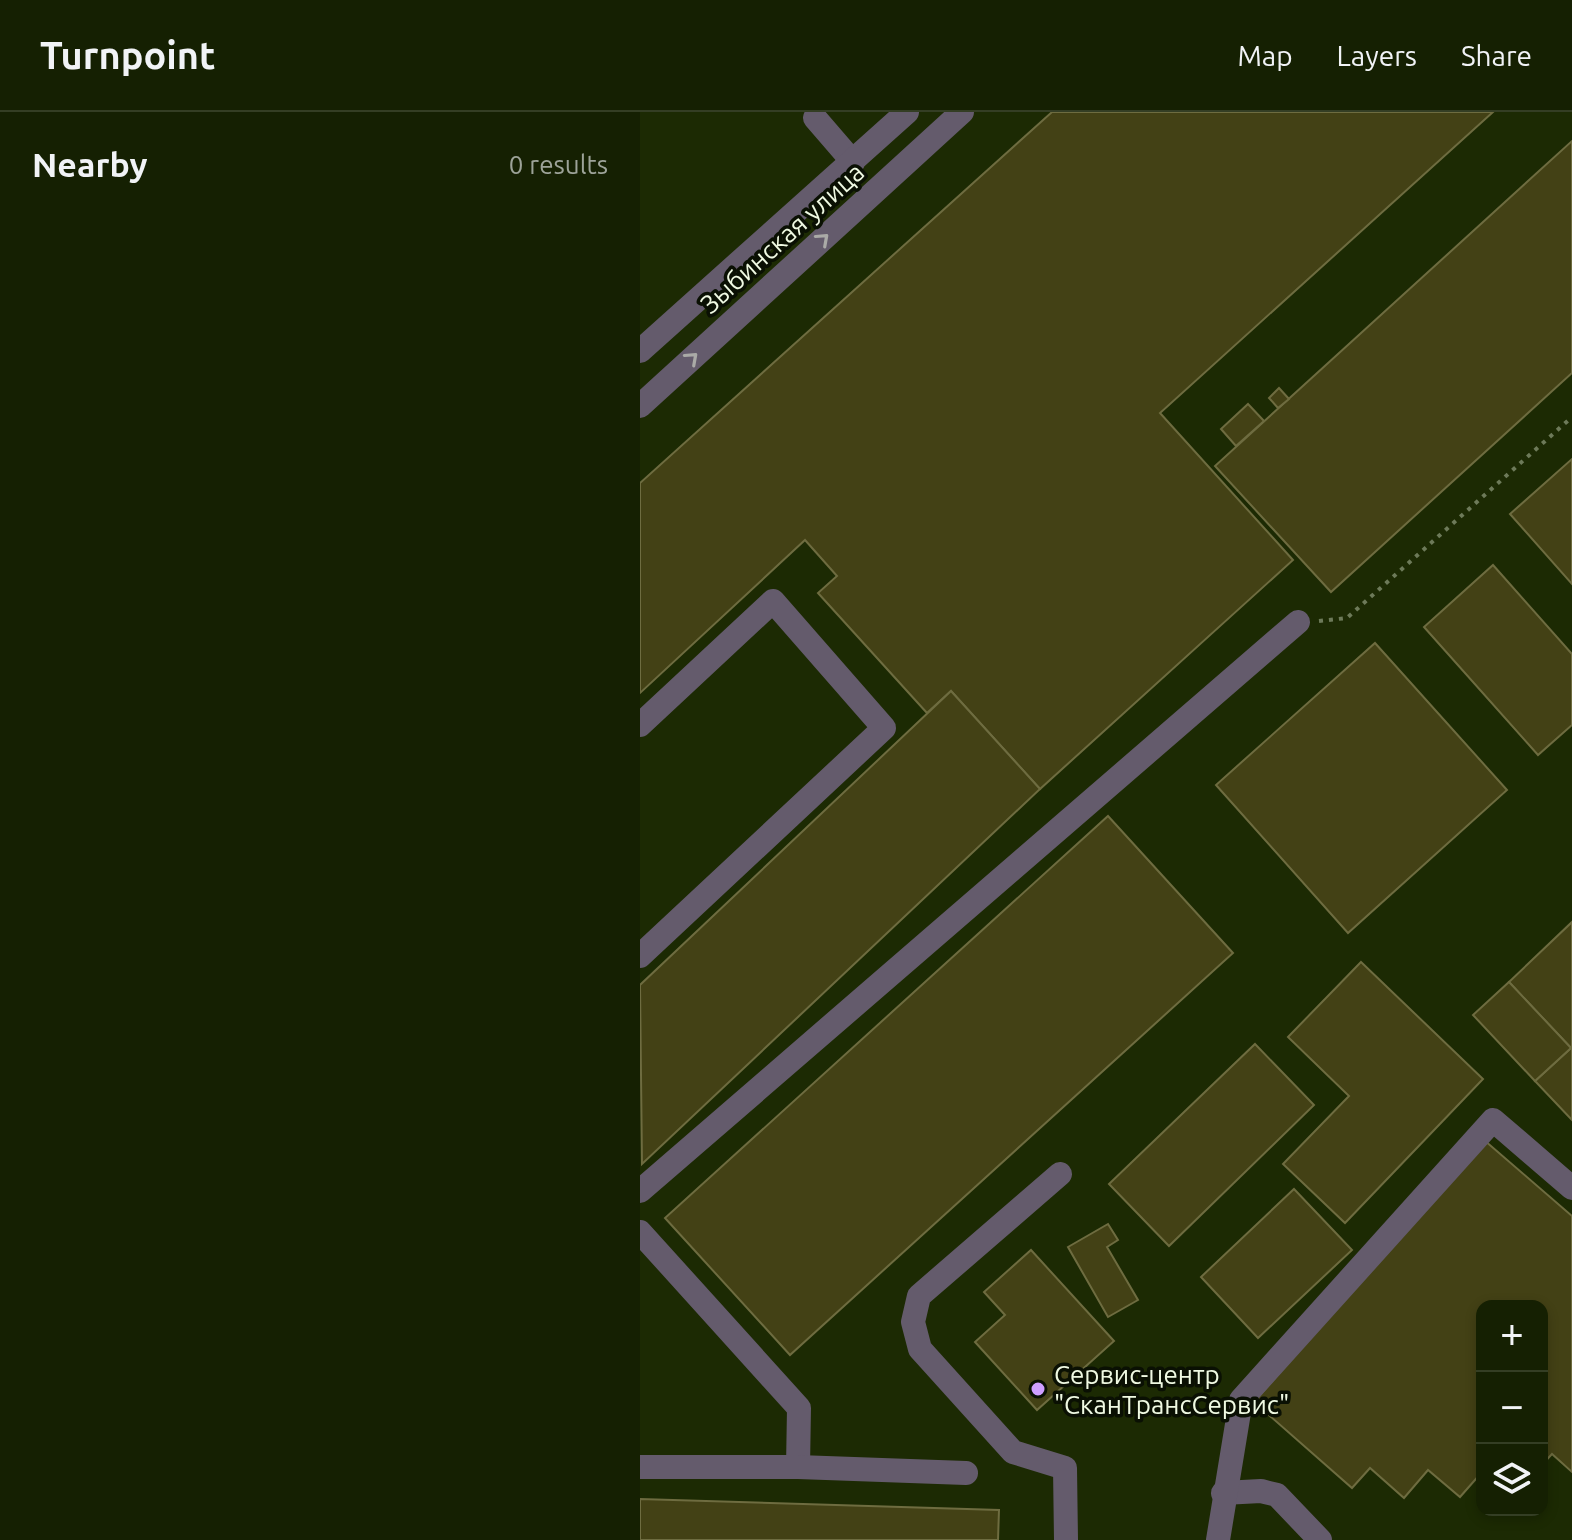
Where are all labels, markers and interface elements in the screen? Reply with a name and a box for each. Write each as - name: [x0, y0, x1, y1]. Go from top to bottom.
- text: Turnpoint: [40, 34, 215, 76]
- text: Map: [1237, 40, 1293, 71]
- text: Layers: [1337, 40, 1417, 71]
- text: Share: [1461, 40, 1532, 71]
- text: Nearby: [32, 145, 147, 183]
- text: 0 results: [509, 150, 608, 179]
- street label: Зыбинская улица: [694, 157, 870, 319]
- one-way arrow: [814, 233, 828, 248]
- one-way arrow: [683, 353, 698, 367]
- map controls: [1476, 1300, 1548, 1516]
- button: +: [1476, 1300, 1548, 1372]
- place label: Сервис-центр "СканТрансСервис": [1054, 1360, 1289, 1419]
- button: −: [1476, 1372, 1548, 1444]
- marker: Сервис-центр "СканТрансСервис": [1029, 1380, 1047, 1398]
- button: layers: [1476, 1444, 1548, 1516]

